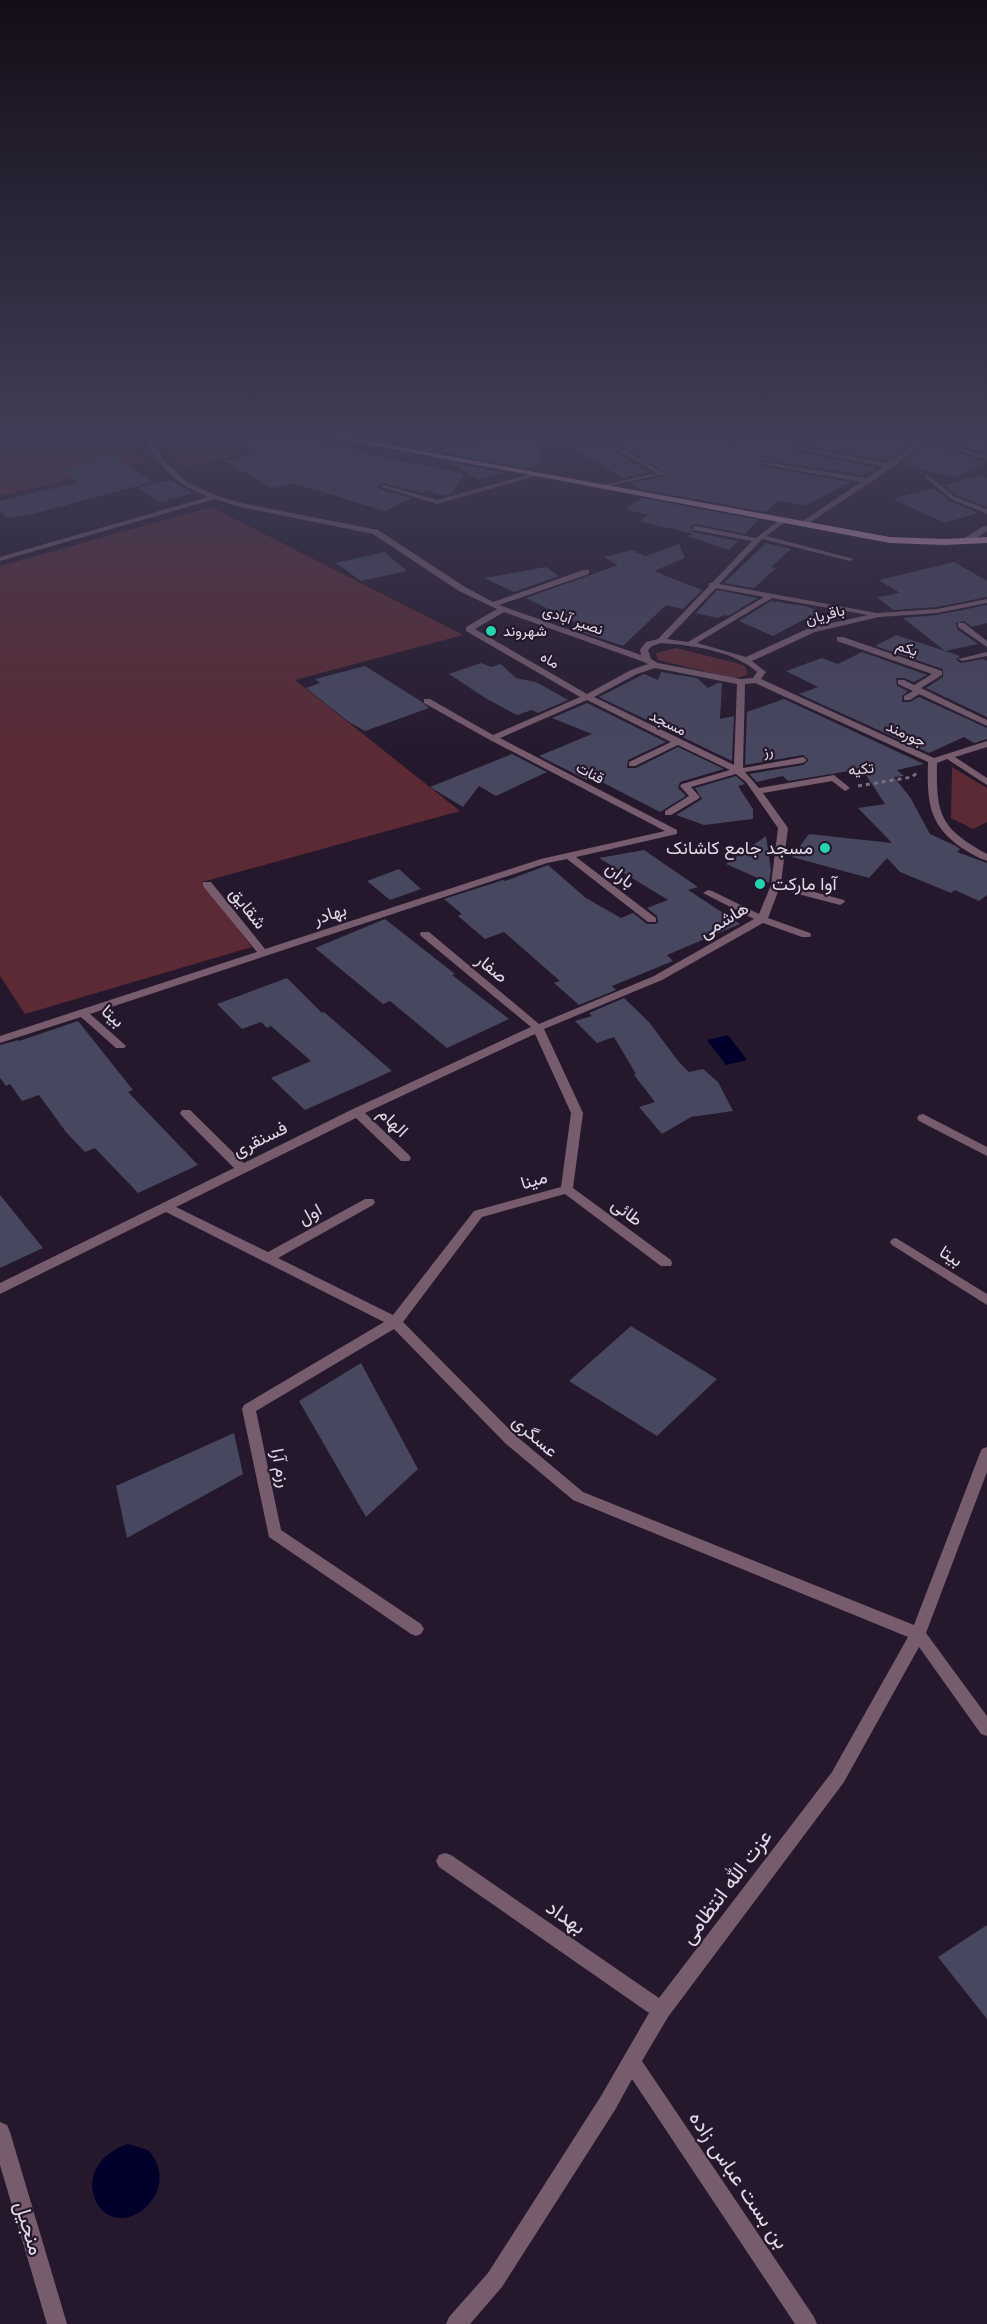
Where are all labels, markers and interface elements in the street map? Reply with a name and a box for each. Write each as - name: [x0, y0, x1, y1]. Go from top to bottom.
- street label: نصیر آبادی: [540, 600, 606, 640]
- street label: باقریان: [803, 600, 847, 629]
- place label: شهروند: [503, 621, 547, 640]
- marker: شهروند: [484, 624, 498, 638]
- street label: یکم: [893, 635, 921, 661]
- street label: ماه: [537, 647, 563, 673]
- street label: مسجد: [647, 705, 690, 740]
- street label: جورمند: [883, 716, 929, 751]
- street label: رز: [760, 740, 775, 761]
- street label: قنات: [573, 757, 608, 788]
- street label: تکیه: [847, 757, 875, 780]
- place label: مسجد جامع کاشانک: [666, 836, 813, 860]
- marker: مسجد جامع کاشانک: [818, 841, 832, 855]
- street label: باران: [601, 856, 640, 893]
- place label: آوا مارکت: [772, 872, 838, 895]
- marker: آوا مارکت: [753, 877, 767, 891]
- street label: شقایق: [225, 882, 272, 933]
- street label: هاشمی: [695, 896, 753, 943]
- street label: بهادر: [309, 897, 349, 930]
- street label: صفار: [471, 947, 513, 988]
- street label: بیتا: [97, 999, 130, 1032]
- street label: الهام: [373, 1102, 413, 1142]
- street label: فسنقری: [229, 1115, 291, 1162]
- street label: مینا: [518, 1165, 550, 1194]
- street label: طائی: [607, 1192, 648, 1231]
- street label: اول: [294, 1198, 326, 1229]
- street label: بیتا: [935, 1240, 967, 1272]
- street label: عسگری: [508, 1409, 563, 1462]
- street label: رزم آرا: [265, 1446, 297, 1490]
- street label: عزت الله انتظامی: [674, 1824, 778, 1949]
- street label: بهداد: [541, 1893, 592, 1940]
- street label: بن بست عباس زاده: [683, 2106, 796, 2254]
- street label: منجیل: [9, 2198, 50, 2258]

